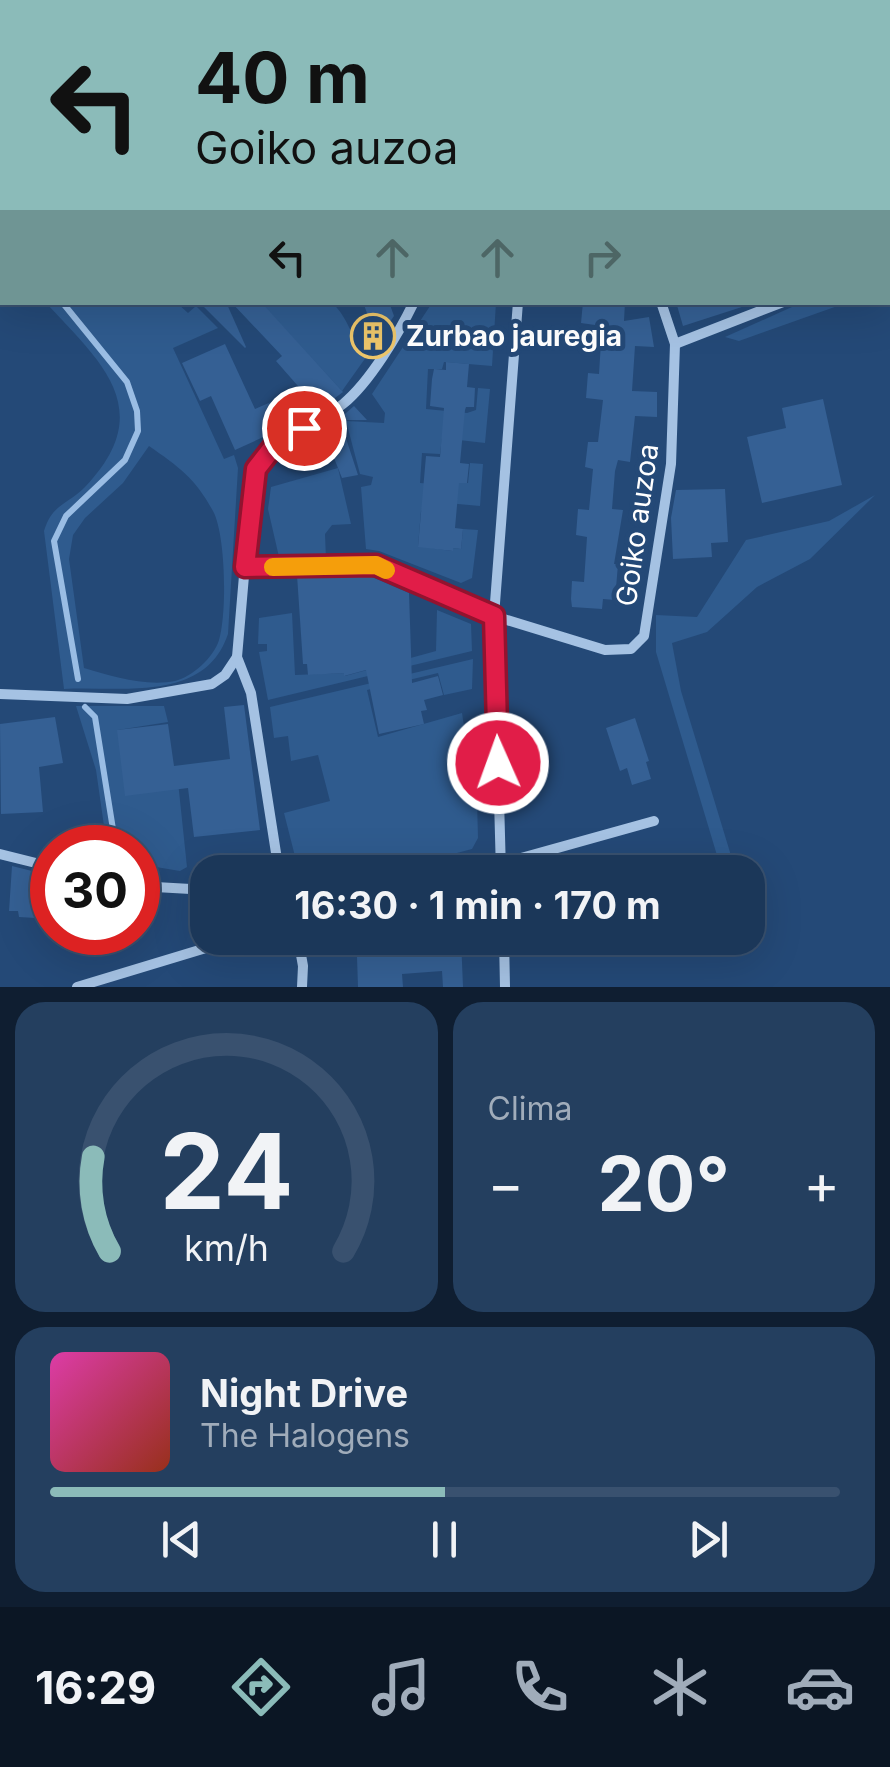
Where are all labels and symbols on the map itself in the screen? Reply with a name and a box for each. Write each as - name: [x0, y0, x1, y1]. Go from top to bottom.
- building icon: Zurbao jauregia: [350, 313, 396, 359]
- place label: Zurbao jauregia: [406, 319, 622, 353]
- pin: [262, 386, 347, 471]
- street label: Goiko auzoa: [609, 441, 665, 609]
- position arrow: [446, 711, 550, 815]
- speed limit sign: 30: [30, 825, 160, 955]

